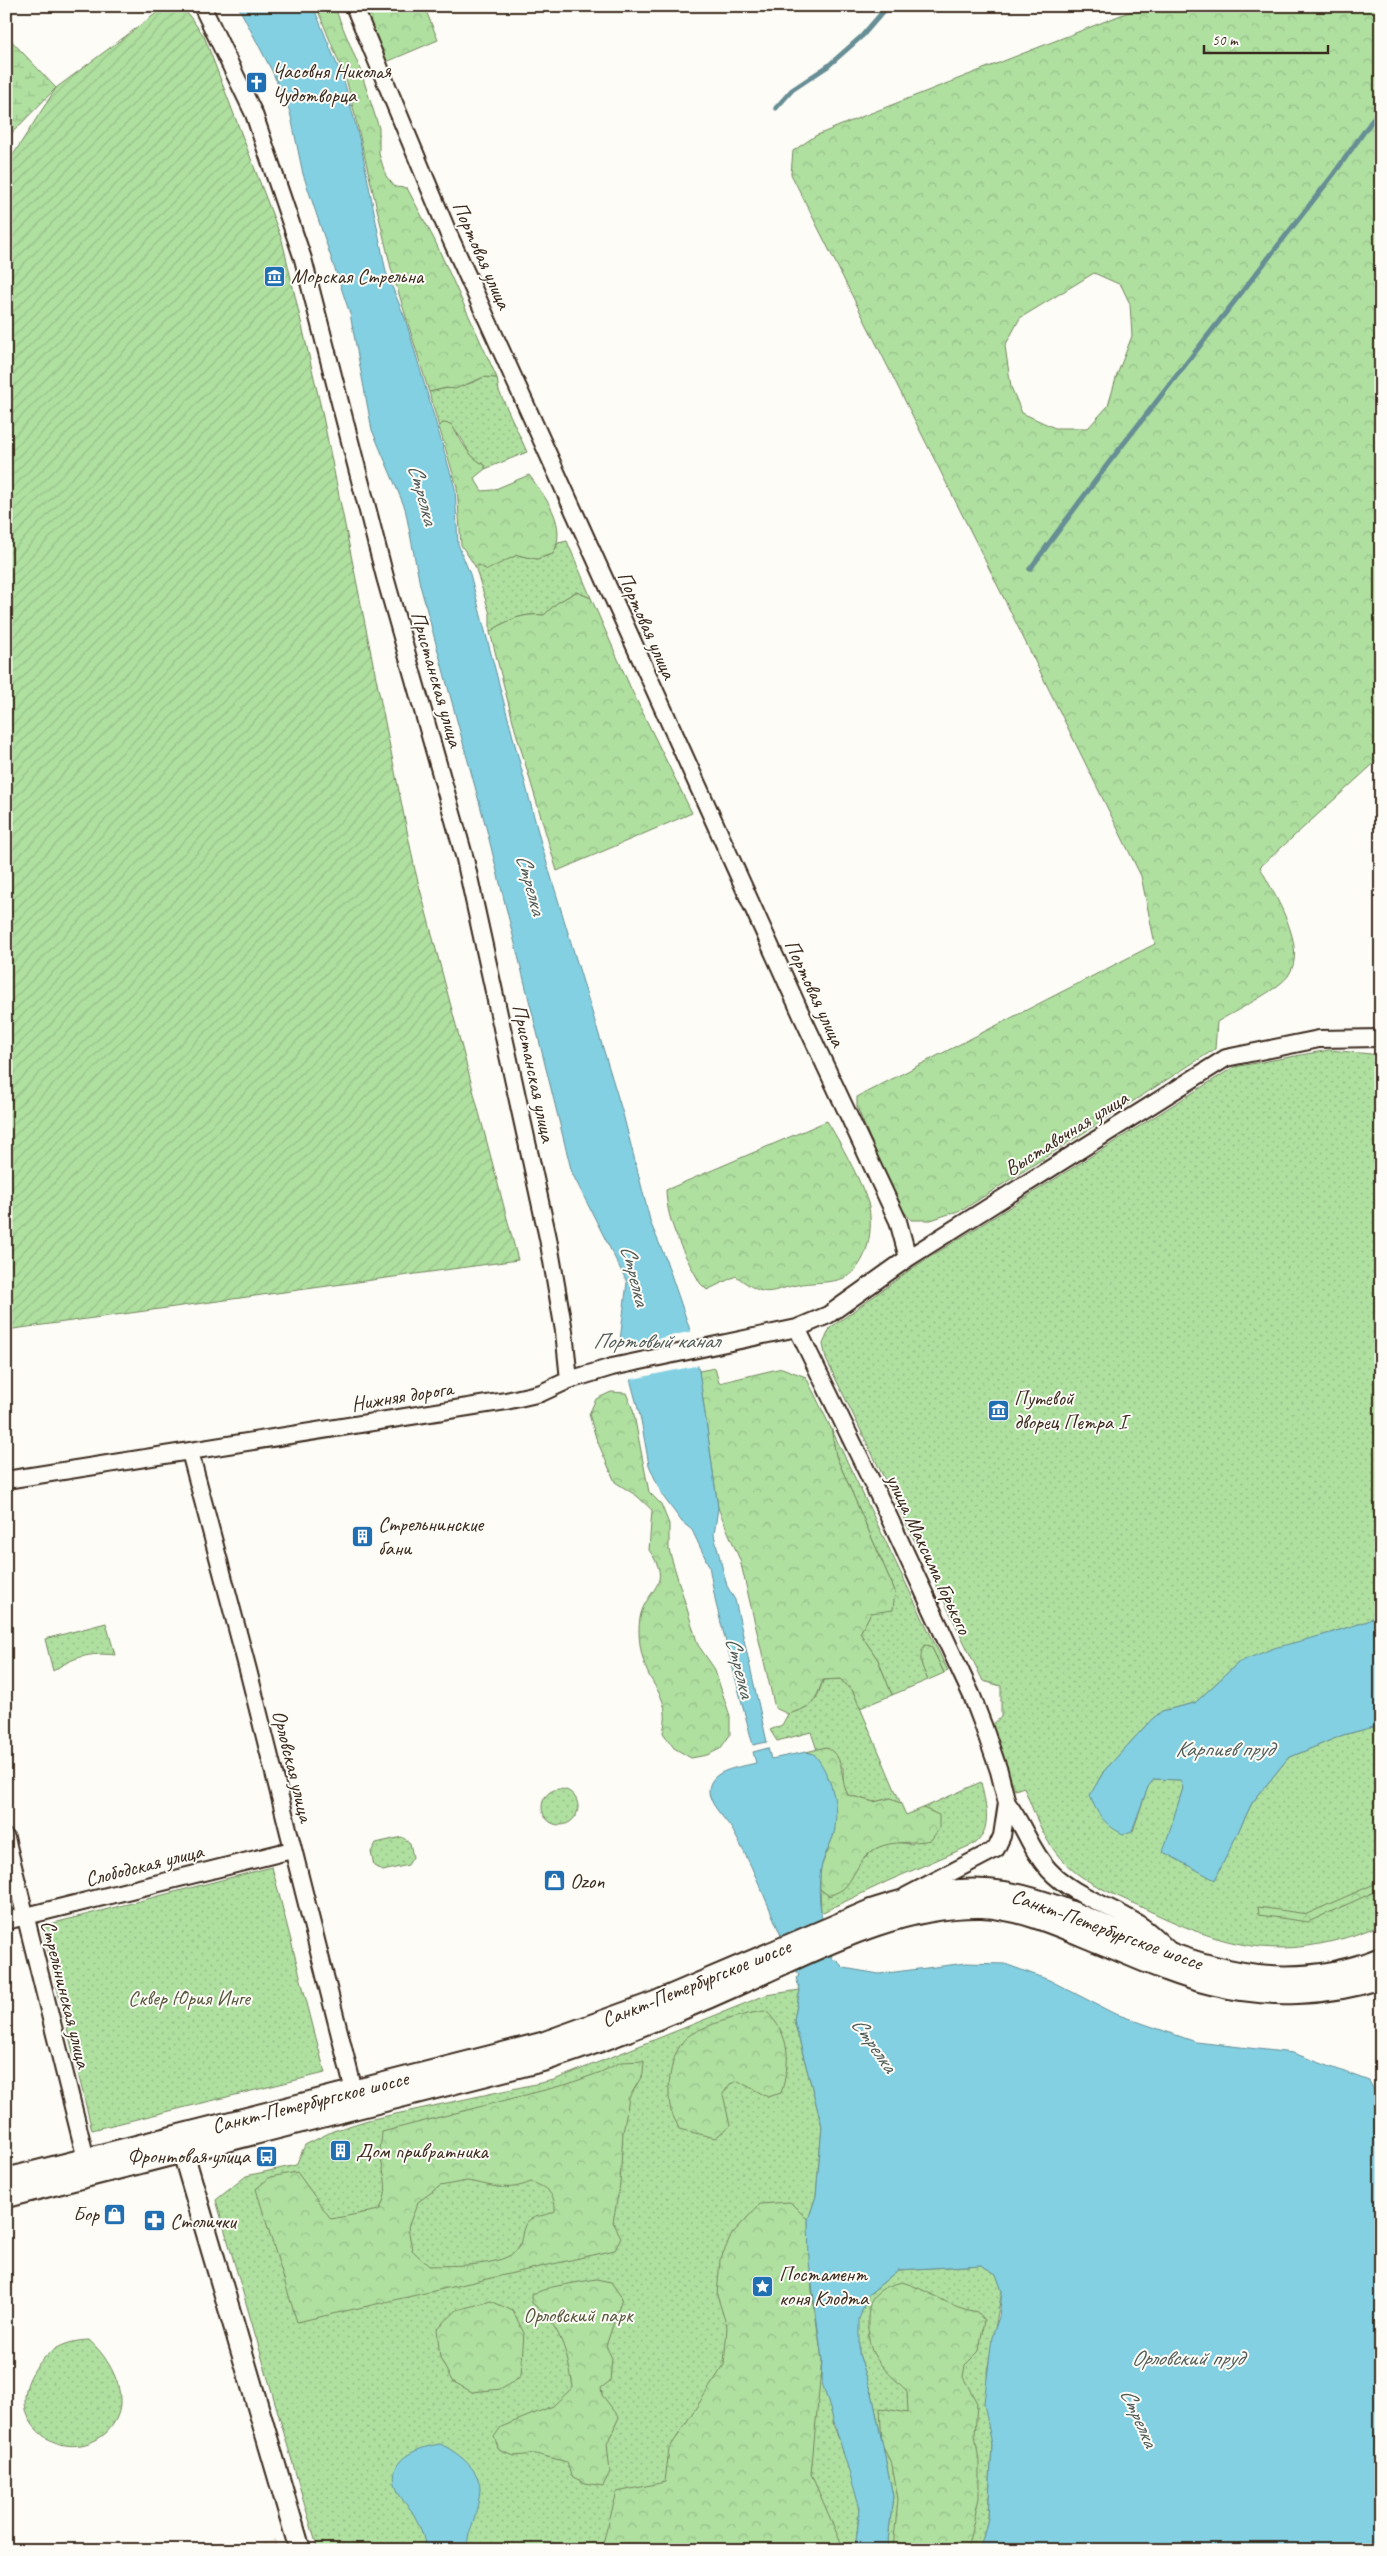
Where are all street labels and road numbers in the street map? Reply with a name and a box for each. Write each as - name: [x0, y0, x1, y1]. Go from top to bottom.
- street label: Портовая улица: [447, 197, 518, 315]
- street label: Портовая улица: [612, 567, 683, 685]
- street label: Пристанская улица: [405, 608, 469, 752]
- street label: Портовая улица: [779, 935, 852, 1052]
- street label: Пристанская улица: [507, 1002, 562, 1146]
- street label: Выставочная улица: [999, 1084, 1134, 1181]
- street label: Нижняя дорога: [349, 1375, 457, 1417]
- street label: улица Максима Горького: [880, 1468, 978, 1640]
- street label: Орловская улица: [267, 1707, 320, 1827]
- street label: Слободская улица: [82, 1837, 207, 1892]
- street label: Санкт-Петербургское шоссе: [1008, 1882, 1208, 1976]
- street label: Стрельнинская улица: [35, 1917, 97, 2072]
- street label: Санкт-Петербургское шоссе: [598, 1932, 796, 2033]
- street label: Санкт-Петербургское шоссе: [209, 2065, 413, 2139]

